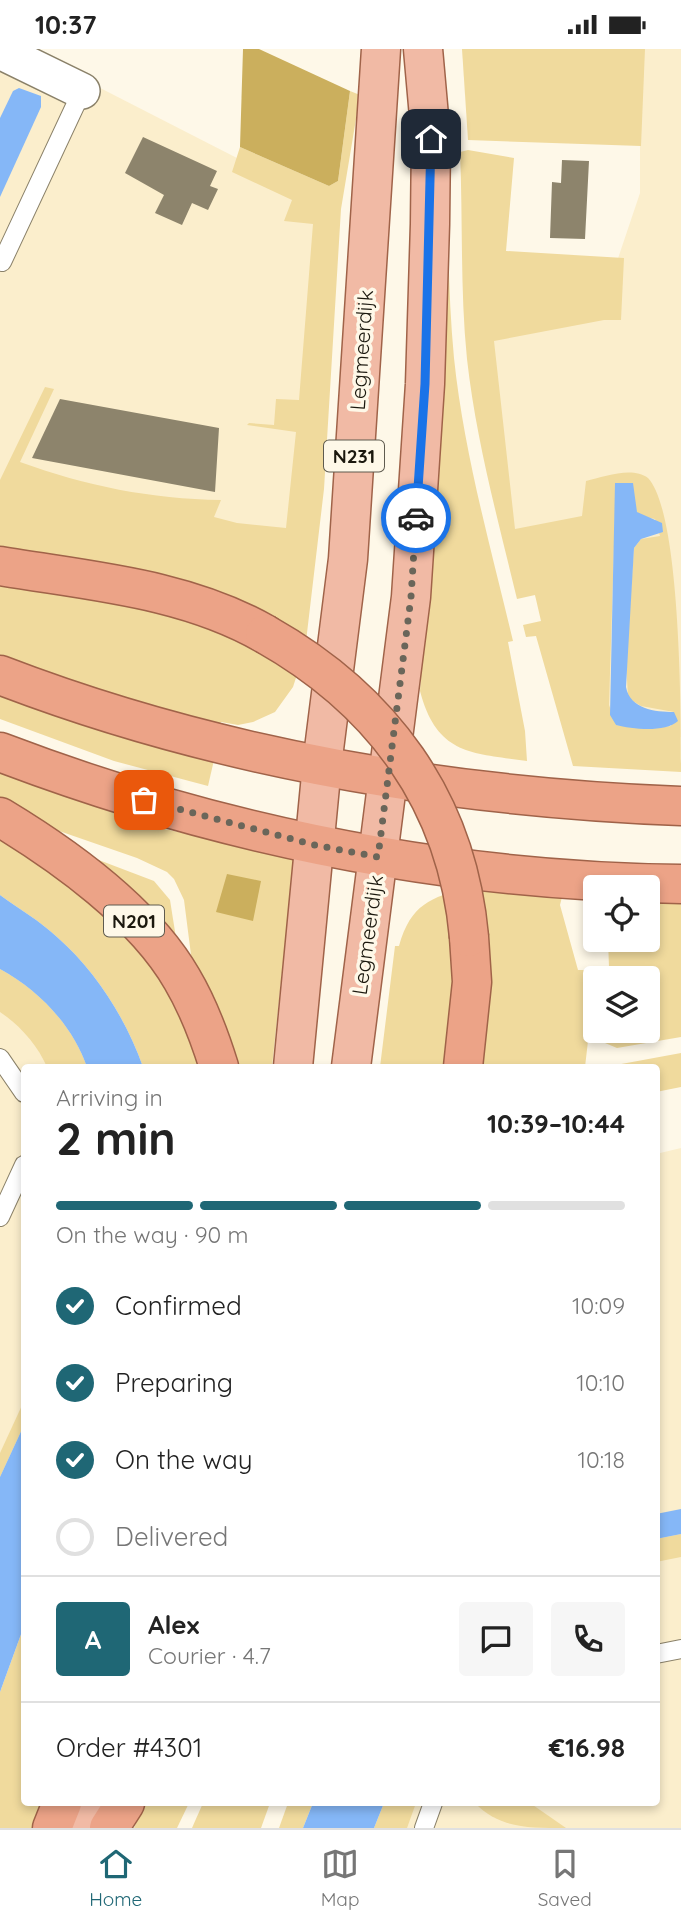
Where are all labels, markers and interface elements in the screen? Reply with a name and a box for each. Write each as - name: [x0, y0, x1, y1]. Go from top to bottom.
- text: 10:37: [35, 8, 96, 41]
- pin: [401, 109, 461, 169]
- icon: home: [412, 120, 450, 158]
- street label: Legmeerdijk: [344, 289, 378, 411]
- road number: N231: [324, 441, 384, 471]
- courier: [381, 483, 451, 553]
- icon: car: [397, 499, 435, 537]
- pin: [114, 770, 174, 830]
- icon: bag: [125, 781, 163, 819]
- street label: Legmeerdijk: [346, 873, 388, 996]
- map controls: [583, 875, 660, 1043]
- button: locate: [583, 875, 660, 952]
- road number: N201: [104, 905, 164, 937]
- button: layers: [583, 966, 660, 1043]
- text: Arriving in: [56, 1083, 163, 1112]
- text: 10:39–10:44: [487, 1107, 625, 1140]
- text: 2 min: [56, 1109, 176, 1167]
- text: On the way · 90 m: [56, 1220, 249, 1249]
- icon: check: [56, 1287, 94, 1325]
- text: Confirmed: [115, 1289, 242, 1322]
- text: 10:09: [572, 1291, 625, 1320]
- icon: check: [56, 1364, 94, 1402]
- text: Preparing: [115, 1366, 233, 1399]
- text: 10:10: [576, 1368, 625, 1397]
- icon: check: [56, 1441, 94, 1479]
- text: On the way: [115, 1443, 253, 1476]
- text: 10:18: [578, 1445, 625, 1474]
- text: Delivered: [115, 1520, 228, 1553]
- button: chat: [459, 1602, 533, 1676]
- button: phone: [551, 1602, 625, 1676]
- text: Alex: [148, 1608, 199, 1641]
- text: A: [85, 1623, 101, 1656]
- text: Courier · 4.7: [148, 1641, 271, 1670]
- text: Order #4301: [56, 1731, 202, 1764]
- text: €16.98: [549, 1731, 625, 1764]
- tab: Home: [89, 1845, 142, 1911]
- tab: Map: [321, 1845, 359, 1911]
- tab: Saved: [538, 1845, 592, 1911]

